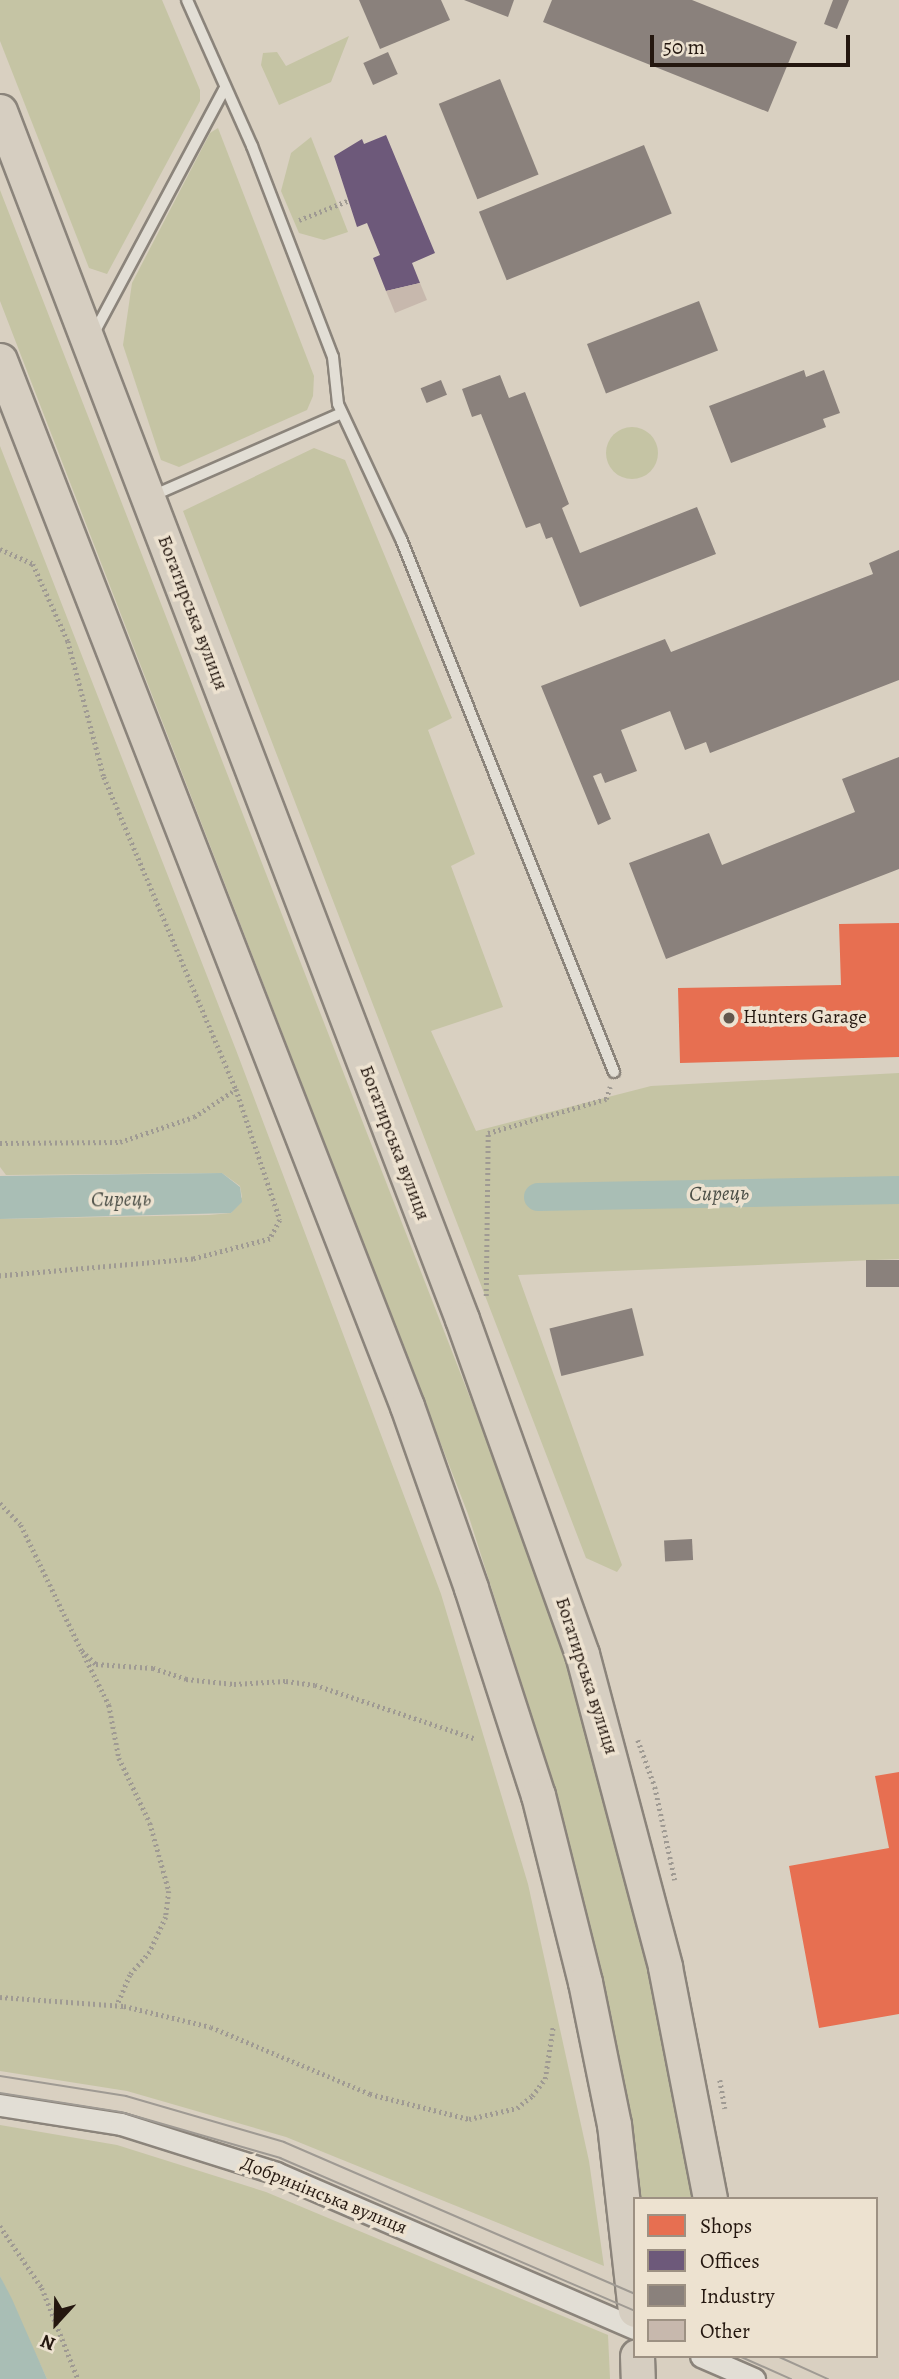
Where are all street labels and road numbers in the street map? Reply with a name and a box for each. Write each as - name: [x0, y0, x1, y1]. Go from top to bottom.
- street label: Богатирська вулиця: [152, 533, 232, 693]
- street label: Богатирська вулиця: [354, 1063, 434, 1223]
- street label: Богатирська вулиця: [550, 1595, 622, 1757]
- street label: Добринінська вулиця: [238, 2152, 410, 2240]

